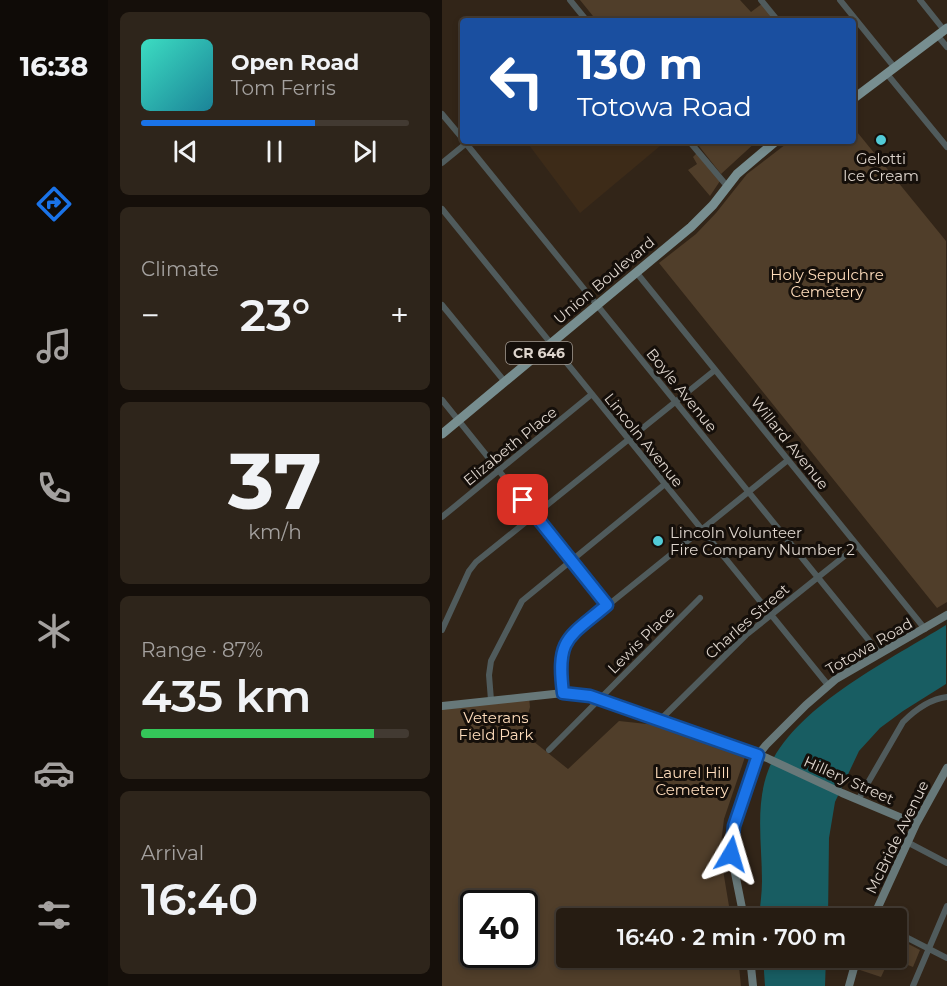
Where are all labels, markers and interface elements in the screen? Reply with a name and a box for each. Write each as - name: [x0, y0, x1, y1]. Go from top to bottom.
- text: 130 m: [577, 38, 703, 90]
- icon: left: [478, 42, 556, 120]
- text: Open Road: [231, 49, 359, 76]
- text: 16:38: [20, 50, 88, 83]
- text: Tom Ferris: [231, 76, 336, 100]
- text: Totowa Road: [577, 90, 752, 123]
- marker: Gelotti Ice Cream: [874, 133, 888, 147]
- icon: previous: [169, 135, 202, 168]
- icon: pause: [258, 135, 291, 168]
- icon: next: [348, 135, 381, 168]
- place label: Gelotti Ice Cream: [843, 149, 919, 185]
- icon: directions: [33, 183, 75, 225]
- street label: Union Boulevard: [550, 232, 658, 328]
- text: Climate: [141, 257, 219, 281]
- park label: Holy Sepulchre Cemetery: [770, 265, 884, 301]
- text: 23°: [240, 287, 310, 342]
- text: −: [141, 295, 160, 335]
- text: +: [390, 295, 409, 335]
- icon: music: [33, 325, 75, 367]
- road number: CR 646: [506, 342, 572, 364]
- street label: Boyle Avenue: [642, 344, 722, 436]
- street label: Lincoln Avenue: [600, 389, 688, 491]
- street label: Willard Avenue: [747, 393, 833, 493]
- street label: Elizabeth Place: [459, 402, 561, 490]
- text: 37: [228, 433, 322, 529]
- icon: phone: [33, 467, 75, 509]
- pin: [497, 474, 548, 525]
- icon: arrive: [506, 483, 539, 516]
- text: km/h: [248, 520, 302, 544]
- place label: Lincoln Volunteer Fire Company Number 2: [670, 523, 855, 559]
- marker: Lincoln Volunteer Fire Company Number 2: [651, 534, 665, 548]
- street label: Charles Street: [701, 579, 793, 663]
- street label: Lewis Place: [603, 602, 679, 678]
- icon: climate: [33, 610, 75, 652]
- street label: Totowa Road: [822, 614, 916, 678]
- text: Range · 87%: [141, 638, 263, 662]
- text: 435 km: [141, 668, 311, 723]
- park label: Veterans Field Park: [459, 708, 534, 744]
- icon: car: [33, 752, 75, 794]
- street label: Hillery Street: [801, 752, 897, 808]
- park label: Laurel Hill Cemetery: [655, 763, 729, 799]
- street label: McBride Avenue: [861, 777, 933, 897]
- position arrow: [699, 822, 763, 886]
- text: Arrival: [141, 841, 204, 865]
- text: 16:40: [141, 871, 258, 926]
- speed limit sign: 40: [460, 890, 538, 968]
- icon: filters: [33, 894, 75, 936]
- text: 16:40 · 2 min · 700 m: [617, 924, 846, 951]

